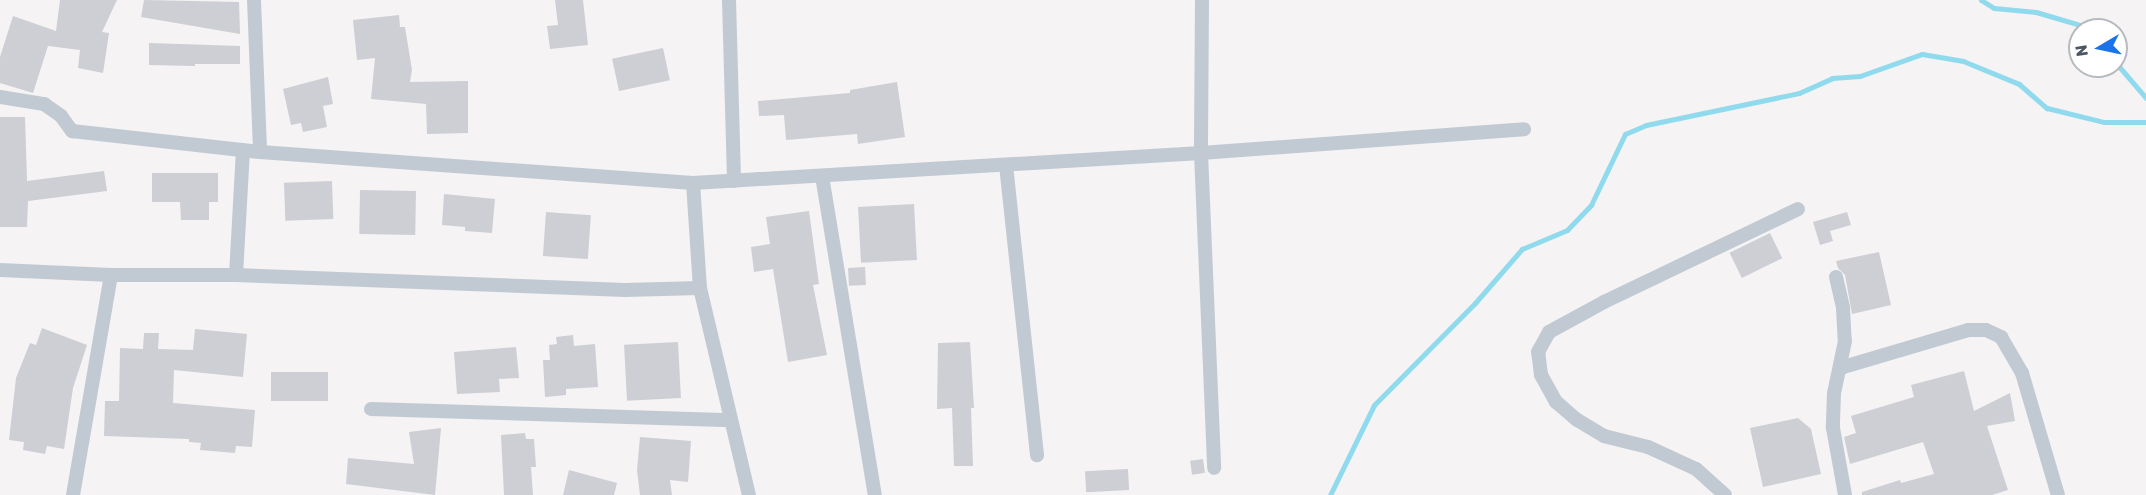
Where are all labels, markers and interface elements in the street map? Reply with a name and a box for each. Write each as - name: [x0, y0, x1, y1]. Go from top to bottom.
- north arrow: [2068, 18, 2128, 78]
- text: N: [2071, 43, 2092, 58]

